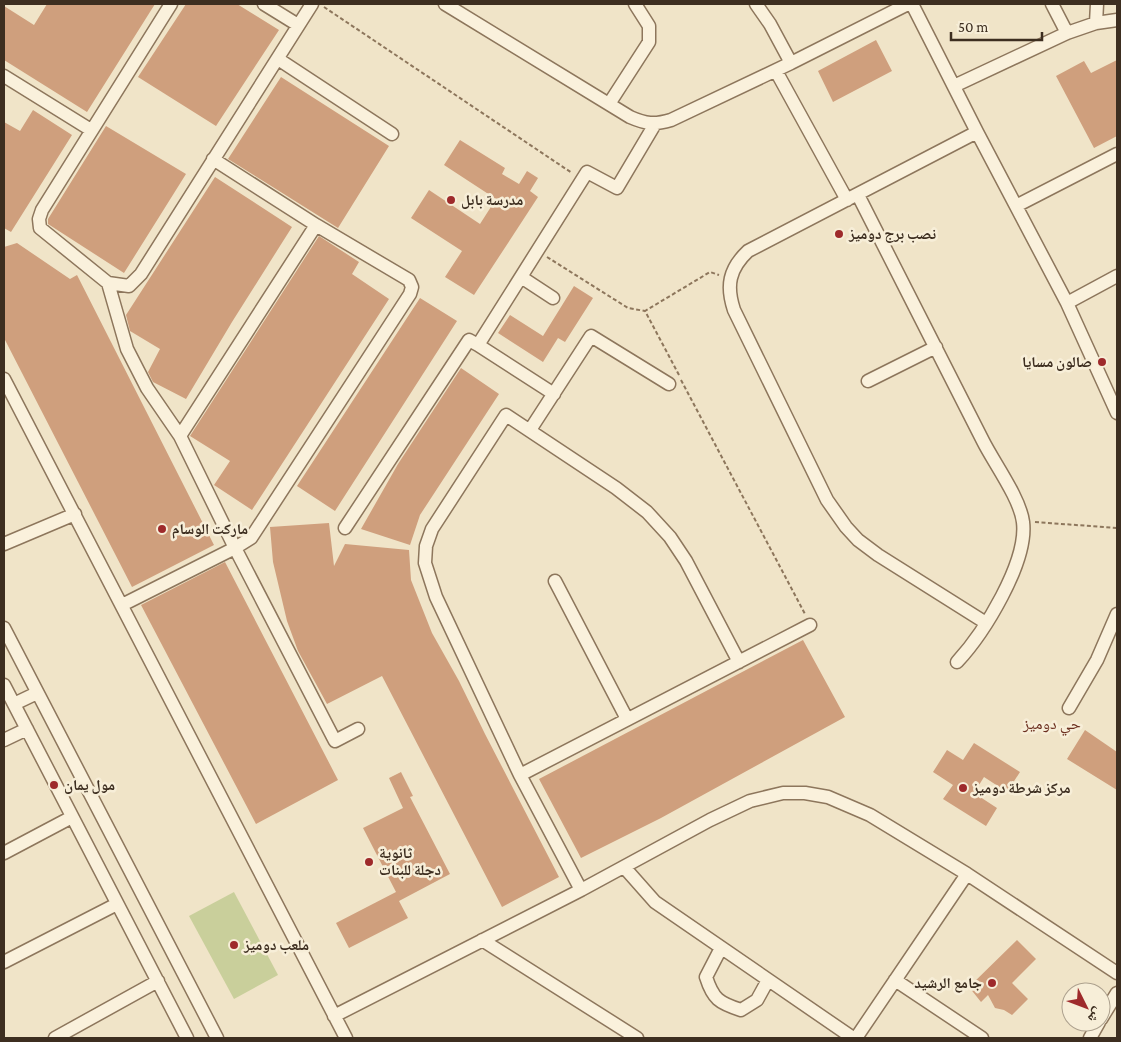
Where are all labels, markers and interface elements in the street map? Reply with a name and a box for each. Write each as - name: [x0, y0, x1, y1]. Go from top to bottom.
- scale bar: [951, 10, 1042, 42]
- text: 50 m: [958, 19, 988, 35]
- place label: مدرسة بابل: [461, 192, 523, 209]
- marker: مدرسة بابل: [445, 194, 457, 206]
- place label: نصب برج دوميز: [848, 226, 936, 243]
- marker: نصب برج دوميز: [833, 228, 845, 240]
- place label: صالون مسايا: [1022, 354, 1092, 371]
- marker: صالون مسايا: [1096, 356, 1108, 368]
- place label: ماركت الوسام: [172, 521, 248, 539]
- marker: ماركت الوسام: [156, 523, 168, 535]
- district label: حي دوميز: [1022, 715, 1081, 736]
- place label: مول يمان: [64, 777, 115, 794]
- marker: مول يمان: [48, 779, 60, 791]
- place label: مركز شرطة دوميز: [972, 780, 1071, 796]
- marker: مركز شرطة دوميز: [957, 782, 969, 794]
- place label: ثانوية دجلة للبنات: [379, 845, 441, 879]
- marker: ثانوية دجلة للبنات: [363, 856, 375, 868]
- place label: ملعب دوميز: [243, 937, 309, 954]
- marker: ملعب دوميز: [228, 939, 240, 951]
- place label: جامع الرشيد: [914, 975, 982, 993]
- marker: جامع الرشيد: [986, 977, 998, 989]
- north arrow: [1061, 982, 1111, 1032]
- text: ش: [1084, 1004, 1107, 1027]

